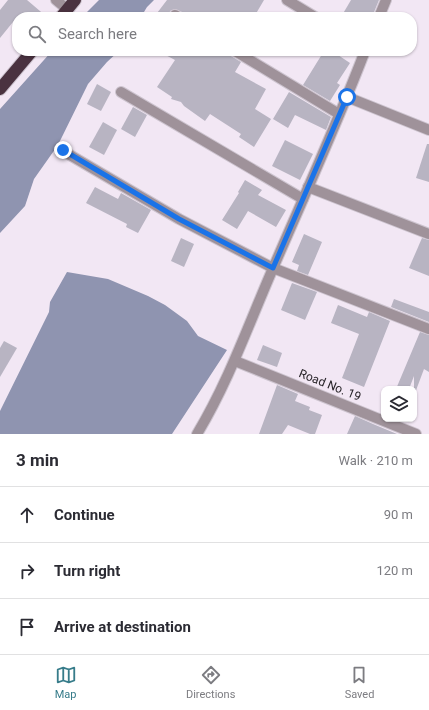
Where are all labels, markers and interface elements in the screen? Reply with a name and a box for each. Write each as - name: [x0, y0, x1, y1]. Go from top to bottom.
- search box: [12, 12, 417, 56]
- icon: search: [26, 23, 48, 45]
- text: Search here: [58, 25, 137, 43]
- route start: [338, 88, 356, 106]
- route end: [54, 141, 72, 159]
- street label: Road No. 19: [297, 366, 363, 404]
- map controls: [381, 386, 417, 422]
- button: layers: [381, 386, 417, 422]
- text: 3 min: [16, 450, 59, 470]
- text: Walk · 210 m: [338, 453, 413, 468]
- icon: ahead: [16, 504, 38, 526]
- text: Continue: [54, 506, 115, 524]
- text: 90 m: [384, 507, 413, 522]
- icon: right: [16, 560, 38, 582]
- text: Turn right: [54, 562, 120, 580]
- text: 120 m: [376, 563, 413, 578]
- icon: arrive: [16, 616, 38, 638]
- text: Arrive at destination: [54, 618, 191, 636]
- tab: Map: [55, 664, 77, 701]
- tab: Directions: [186, 664, 235, 701]
- tab: Saved: [345, 664, 374, 701]

